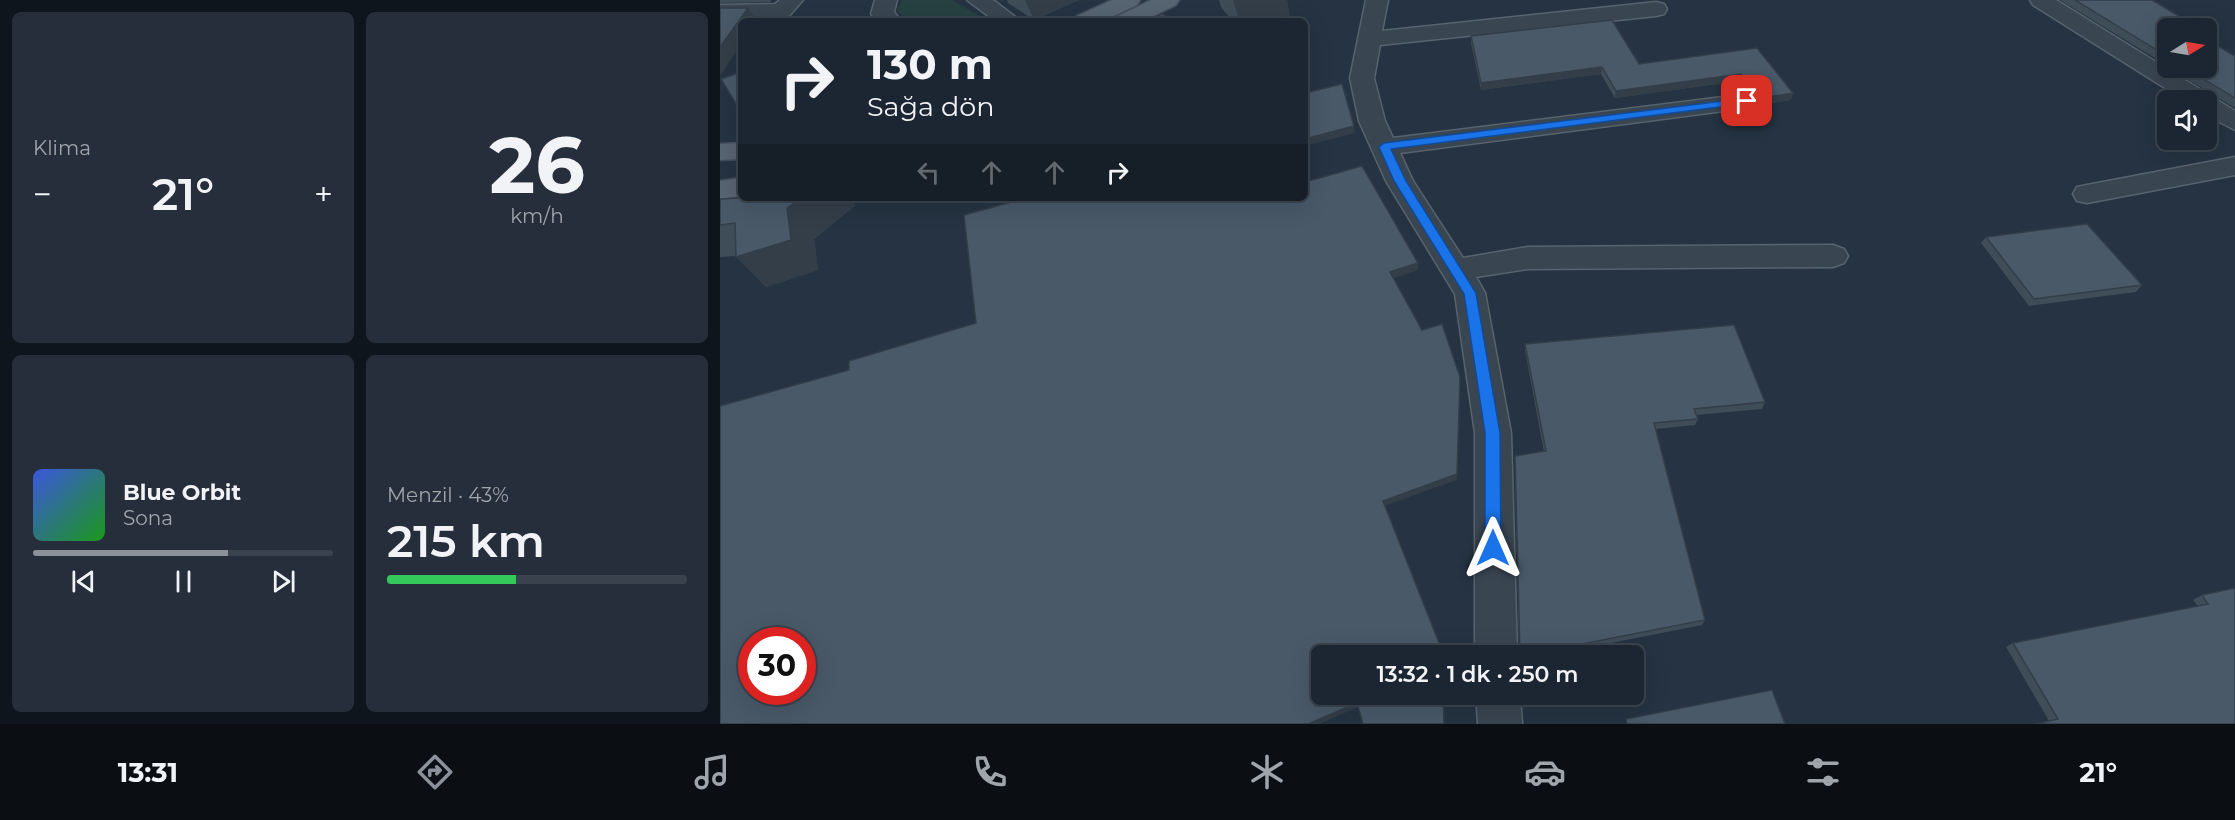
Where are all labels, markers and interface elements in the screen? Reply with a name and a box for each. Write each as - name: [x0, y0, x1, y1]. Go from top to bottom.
- north arrow: [2157, 18, 2217, 78]
- map controls: [2157, 18, 2217, 150]
- text: 130 m: [867, 38, 993, 90]
- icon: right: [768, 42, 846, 120]
- pin: [1721, 75, 1772, 126]
- icon: arrive: [1730, 84, 1763, 117]
- text: Sağa dön: [867, 90, 995, 123]
- button: sound: [2157, 90, 2217, 150]
- text: 26: [489, 117, 585, 213]
- text: Klima: [33, 136, 91, 160]
- icon: left: [912, 156, 945, 189]
- icon: ahead: [975, 156, 1008, 189]
- icon: ahead: [1038, 156, 1071, 189]
- icon: right: [1101, 156, 1134, 189]
- text: 21°: [152, 166, 214, 221]
- text: −: [33, 174, 52, 214]
- text: +: [314, 174, 333, 214]
- text: km/h: [510, 204, 564, 228]
- text: Blue Orbit: [123, 479, 241, 506]
- text: Menzil · 43%: [387, 483, 509, 507]
- text: Sona: [123, 506, 173, 530]
- text: 215 km: [387, 513, 545, 568]
- position arrow: [1461, 516, 1525, 580]
- icon: previous: [67, 565, 100, 598]
- icon: pause: [167, 565, 200, 598]
- icon: next: [267, 565, 300, 598]
- speed limit sign: 30: [738, 627, 816, 705]
- text: 13:32 · 1 dk · 250 m: [1376, 661, 1579, 688]
- icon: directions: [414, 751, 456, 793]
- icon: music: [691, 751, 733, 793]
- icon: phone: [969, 751, 1011, 793]
- icon: climate: [1246, 751, 1288, 793]
- icon: car: [1524, 751, 1566, 793]
- icon: filters: [1802, 751, 1844, 793]
- text: 13:31: [118, 756, 178, 789]
- text: 21°: [2079, 756, 2117, 789]

